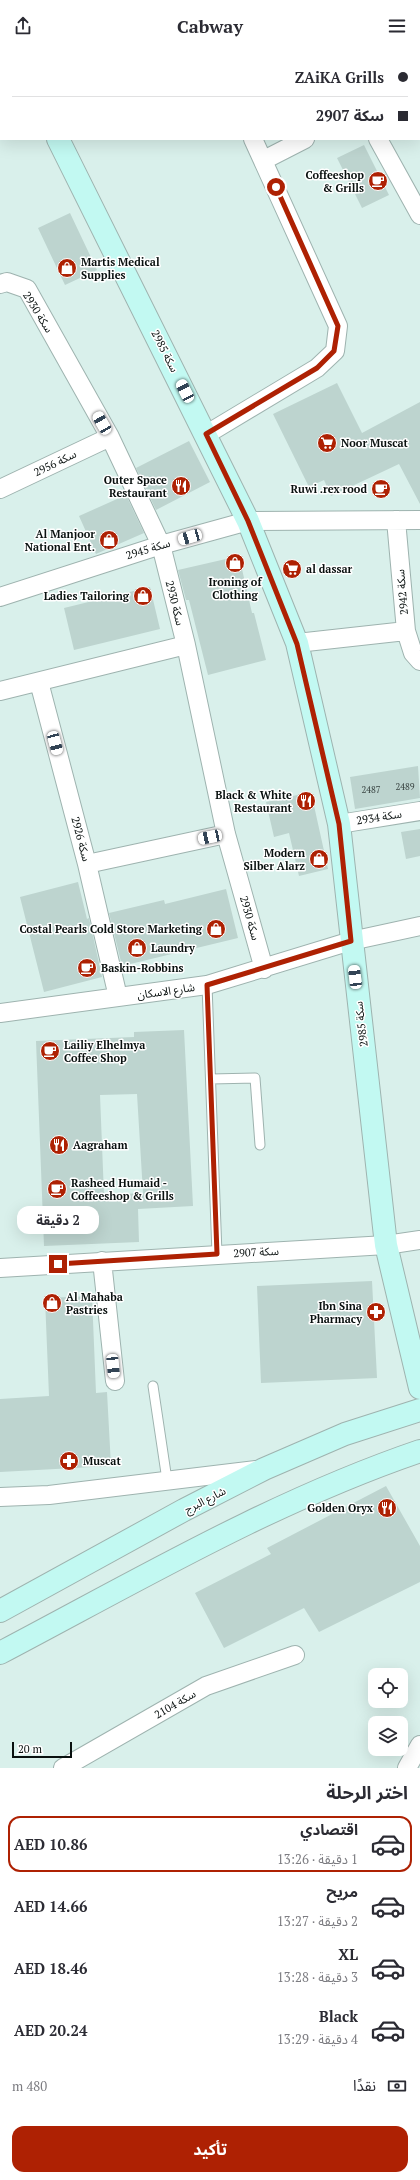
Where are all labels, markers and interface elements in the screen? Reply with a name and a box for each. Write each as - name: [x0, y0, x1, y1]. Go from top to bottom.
- text: Cabway: [177, 14, 243, 38]
- icon: share: [12, 15, 34, 37]
- icon: menu: [386, 15, 408, 37]
- text: ZAiKA Grills: [295, 67, 384, 87]
- text: سكة 2907: [316, 105, 384, 125]
- place label: Coffeeshop & Grills: [305, 168, 364, 195]
- cafe icon: Coffeeshop & Grills: [367, 170, 389, 192]
- route start: [267, 178, 285, 196]
- place label: Martis Medical Supplies: [81, 255, 160, 282]
- shop icon: Martis Medical Supplies: [56, 257, 78, 279]
- street label: سكة 2930: [20, 289, 56, 335]
- street label: سكة 2985: [148, 327, 182, 375]
- car: [174, 378, 196, 404]
- car: [91, 410, 113, 436]
- supermarket icon: Noor Muscat: [316, 432, 338, 454]
- place label: Noor Muscat: [341, 436, 409, 450]
- street label: سكة 2956: [31, 447, 79, 479]
- place label: Outer Space Restaurant: [104, 473, 168, 500]
- restaurant icon: Outer Space Restaurant: [170, 475, 192, 497]
- cafe icon: Ruwi .rex rood: [370, 478, 392, 500]
- place label: Ruwi .rex rood: [290, 482, 367, 496]
- place label: Al Manjoor National Ent.: [25, 527, 95, 554]
- car: [177, 528, 203, 546]
- shop icon: Al Manjoor National Ent.: [98, 529, 120, 551]
- street label: سكة 2945: [124, 536, 172, 562]
- shop icon: Ironing of Clothing: [224, 552, 246, 574]
- supermarket icon: al dassar: [281, 558, 303, 580]
- place label: al dassar: [306, 562, 353, 576]
- street label: سكة 2942: [393, 568, 411, 615]
- place label: Ironing of Clothing: [209, 575, 262, 602]
- street label: سكة 2930: [163, 579, 187, 627]
- shop icon: Ladies Tailoring: [132, 585, 154, 607]
- place label: Ladies Tailoring: [44, 589, 130, 603]
- car: [46, 730, 64, 756]
- house number: 2489: [395, 781, 415, 793]
- house number: 2487: [361, 784, 381, 796]
- place label: Black & White Restaurant: [215, 788, 293, 815]
- restaurant icon: Black & White Restaurant: [295, 790, 317, 812]
- street label: سكة 2934: [355, 806, 403, 827]
- street label: سكة 2926: [68, 815, 94, 863]
- car: [197, 829, 223, 845]
- place label: Modern Silber Alarz: [243, 846, 305, 873]
- shop icon: Modern Silber Alarz: [308, 848, 330, 870]
- street label: سكة 2930: [237, 894, 263, 942]
- shop icon: Costal Pearls Cold Store Marketing: [205, 918, 227, 940]
- place label: Costal Pearls Cold Store Marketing: [19, 922, 203, 936]
- shop icon: Laundry: [126, 937, 148, 959]
- place label: Laundry: [151, 941, 195, 955]
- cafe icon: Baskin-Robbins: [76, 957, 98, 979]
- place label: Baskin-Robbins: [101, 961, 184, 975]
- car: [348, 964, 362, 990]
- street label: شارع الاسكان: [136, 980, 196, 1003]
- street label: سكة 2985: [351, 1000, 371, 1048]
- place label: Lailiy Elhelmya Coffee Shop: [64, 1038, 145, 1065]
- cafe icon: Lailiy Elhelmya Coffee Shop: [39, 1040, 61, 1062]
- restaurant icon: Aagraham: [48, 1134, 70, 1156]
- place label: Aagraham: [73, 1138, 128, 1152]
- place label: Rasheed Humaid - Coffeeshop & Grills: [71, 1176, 174, 1203]
- cafe icon: Rasheed Humaid - Coffeeshop & Grills: [46, 1178, 68, 1200]
- callout: 2 دقيقة: [17, 1206, 99, 1234]
- text: 2 دقيقة: [36, 1211, 80, 1229]
- street label: سكة 2907: [233, 1244, 280, 1260]
- route end: [49, 1255, 67, 1273]
- place label: Al Mahaba Pastries: [66, 1290, 123, 1317]
- shop icon: Al Mahaba Pastries: [41, 1292, 63, 1314]
- place label: Ibn Sina Pharmacy: [310, 1299, 362, 1326]
- pharmacy icon: Ibn Sina Pharmacy: [365, 1301, 387, 1323]
- car: [106, 1353, 120, 1379]
- pharmacy icon: Muscat: [58, 1450, 80, 1472]
- place label: Muscat: [83, 1454, 121, 1468]
- street label: شارع البرج: [182, 1483, 229, 1517]
- restaurant icon: Golden Oryx: [376, 1497, 398, 1519]
- place label: Golden Oryx: [307, 1501, 374, 1515]
- map controls: [368, 1668, 408, 1756]
- button: locate: [368, 1668, 408, 1708]
- street label: سكة 2104: [152, 1686, 199, 1721]
- button: layers: [368, 1716, 408, 1756]
- scale bar: [12, 1740, 72, 1759]
- text: 20 m: [18, 1742, 42, 1756]
- text: اختر الرحلة: [326, 1780, 408, 1804]
- text: اقتصادي: [300, 1819, 358, 1839]
- icon: car: [370, 1826, 406, 1862]
- text: AED 10.86: [14, 1834, 87, 1854]
- text: 1 دقيقة · 13:26: [277, 1850, 358, 1868]
- text: مريح: [326, 1881, 358, 1901]
- icon: car: [370, 1888, 406, 1924]
- text: AED 14.66: [14, 1896, 87, 1916]
- text: 2 دقيقة · 13:27: [277, 1912, 358, 1930]
- text: XL: [338, 1944, 358, 1964]
- icon: car: [370, 1950, 406, 1986]
- text: AED 18.46: [14, 1958, 87, 1978]
- text: 3 دقيقة · 13:28: [277, 1968, 358, 1986]
- text: Black: [319, 2006, 358, 2026]
- icon: car: [370, 2012, 406, 2048]
- text: AED 20.24: [14, 2020, 87, 2040]
- text: 4 دقيقة · 13:29: [277, 2030, 358, 2048]
- text: نقدًا: [353, 2075, 376, 2095]
- icon: cash: [386, 2075, 408, 2097]
- text: 480 m: [12, 2077, 47, 2095]
- button: تأكيد: [12, 2126, 408, 2172]

